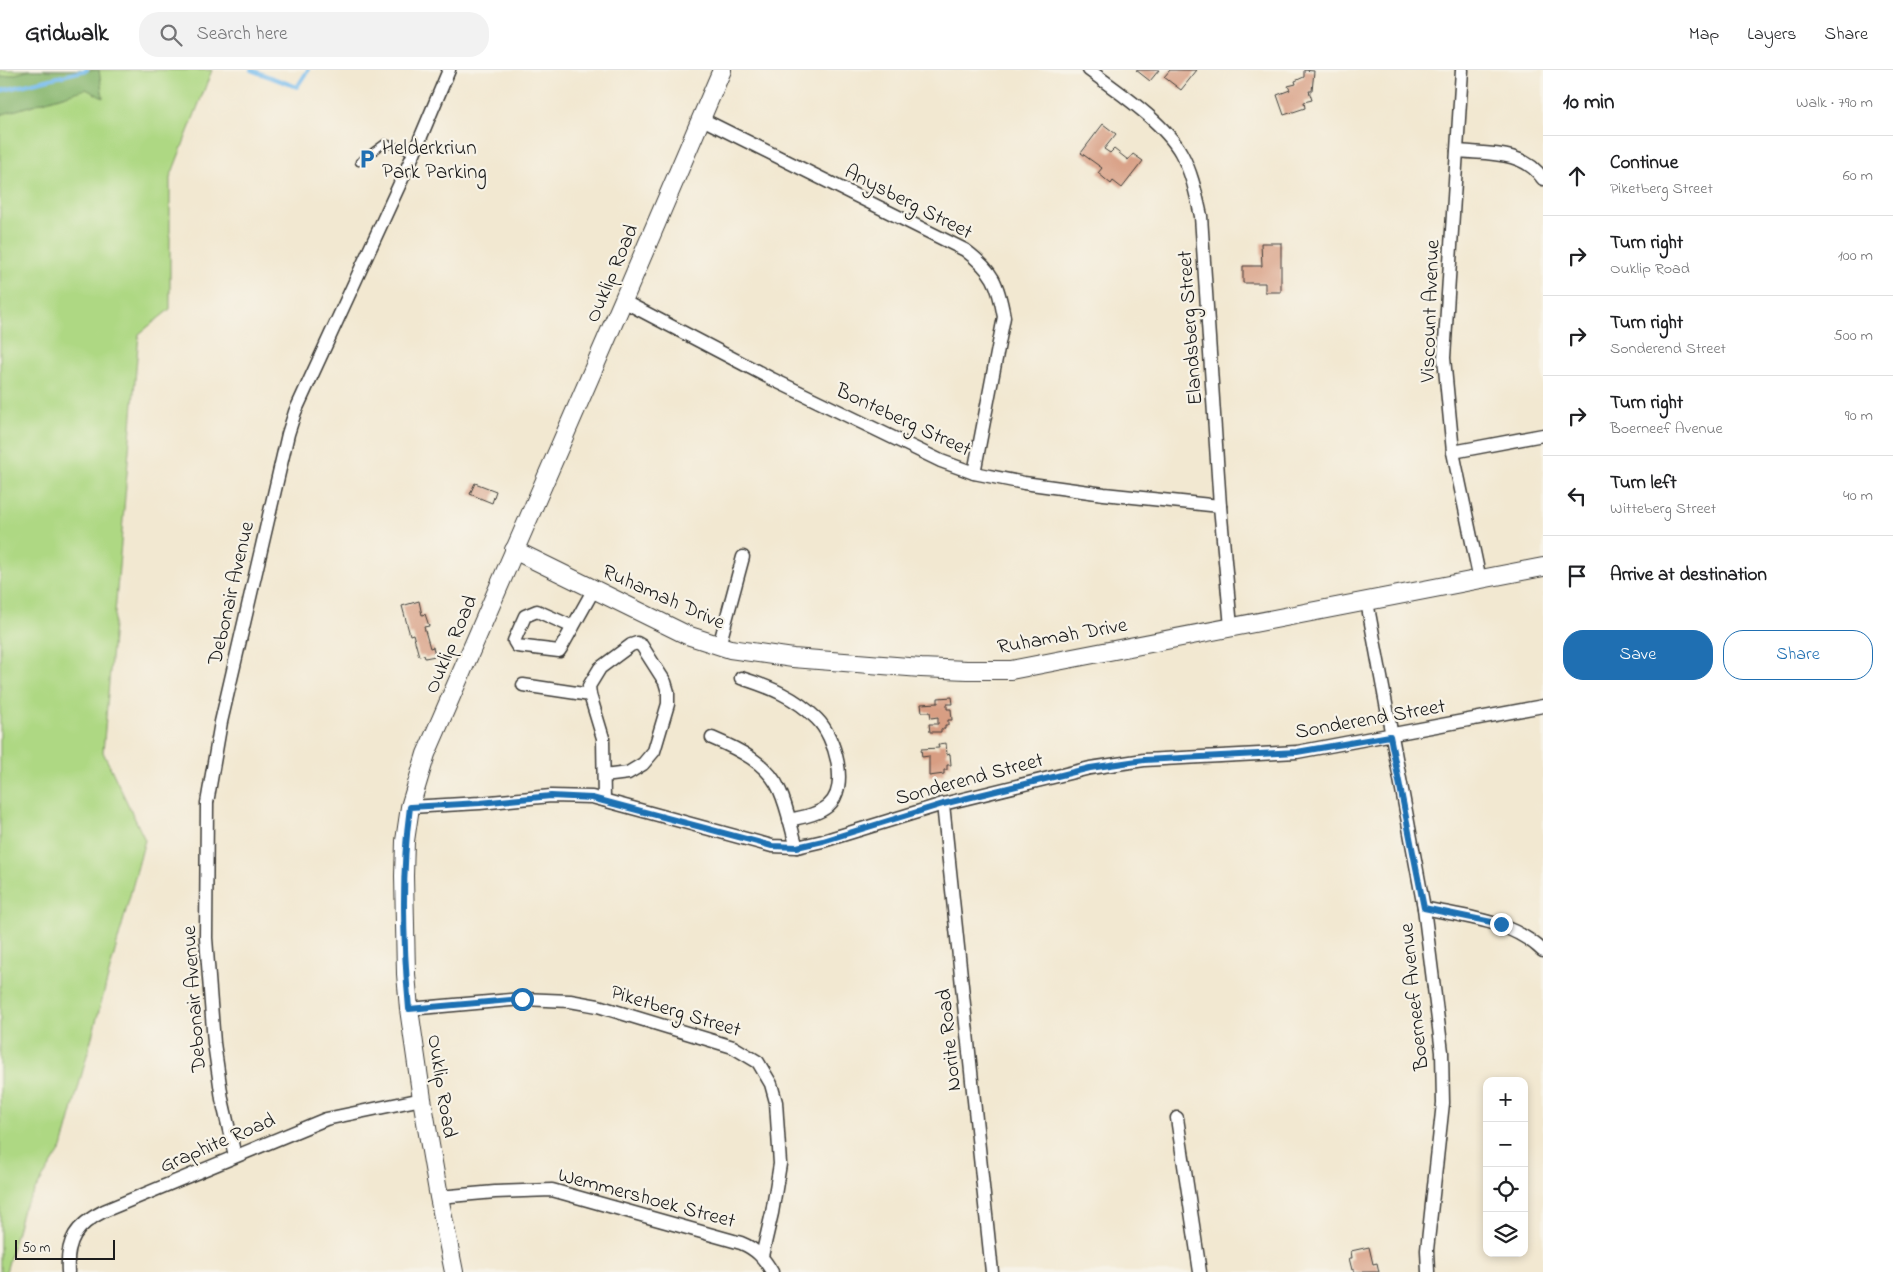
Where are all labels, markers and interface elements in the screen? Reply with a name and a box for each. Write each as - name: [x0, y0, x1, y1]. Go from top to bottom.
- search box: [139, 12, 489, 57]
- text: Gridwalk: [25, 17, 109, 52]
- icon: search: [157, 21, 185, 49]
- text: Search here: [197, 21, 288, 48]
- text: Map: [1689, 22, 1719, 48]
- text: Layers: [1747, 22, 1797, 48]
- text: Share: [1825, 22, 1868, 48]
- text: 10 min: [1563, 88, 1614, 118]
- text: Walk · 790 m: [1796, 91, 1873, 115]
- place label: Helderkriun Park Parking: [382, 134, 487, 190]
- parking icon: Helderkriun Park Parking: [356, 148, 378, 170]
- text: Continue: [1610, 150, 1678, 177]
- street label: Anysberg Street: [838, 158, 977, 250]
- icon: ahead: [1563, 162, 1591, 190]
- text: 60 m: [1843, 164, 1873, 188]
- text: Piketberg Street: [1610, 177, 1713, 201]
- street label: Ouklip Road: [579, 220, 647, 328]
- text: Turn right: [1610, 230, 1683, 257]
- street label: Viscount Avenue: [1413, 238, 1449, 384]
- icon: right: [1563, 242, 1591, 270]
- text: 100 m: [1838, 244, 1873, 268]
- street label: Elandsberg Street: [1171, 249, 1213, 406]
- text: Ouklip Road: [1610, 257, 1690, 281]
- text: Turn right: [1610, 310, 1683, 337]
- icon: right: [1563, 322, 1591, 350]
- text: 500 m: [1834, 324, 1873, 348]
- text: Sonderend Street: [1610, 337, 1726, 361]
- street label: Bonteberg Street: [829, 376, 976, 467]
- text: Turn right: [1610, 390, 1683, 417]
- icon: right: [1563, 402, 1591, 430]
- text: 90 m: [1845, 404, 1873, 428]
- text: Boerneef Avenue: [1610, 417, 1723, 441]
- text: Turn left: [1610, 470, 1677, 497]
- icon: left: [1563, 482, 1591, 510]
- text: 40 m: [1843, 484, 1873, 508]
- text: Witteberg Street: [1610, 497, 1716, 521]
- street label: Debonair Avenue: [201, 518, 263, 669]
- street label: Ruhamah Drive: [597, 557, 730, 639]
- icon: arrive: [1563, 562, 1591, 590]
- text: Arrive at destination: [1610, 562, 1767, 589]
- street label: Ouklip Road: [418, 591, 486, 699]
- street label: Ruhamah Drive: [995, 611, 1130, 663]
- button: Save: [1563, 630, 1713, 680]
- button: Share: [1723, 630, 1873, 680]
- street label: Sonderend Street: [1293, 692, 1448, 748]
- street label: Sonderend Street: [892, 746, 1047, 814]
- route end: [1490, 913, 1513, 936]
- street label: Boerneef Avenue: [1392, 921, 1438, 1073]
- street label: Debonair Avenue: [175, 924, 215, 1074]
- street label: Piketberg Street: [606, 978, 744, 1048]
- street label: Norite Road: [930, 987, 970, 1092]
- route start: [511, 988, 534, 1011]
- street label: Ouklip Road: [418, 1032, 464, 1141]
- map controls: [1483, 1077, 1528, 1257]
- button: +: [1483, 1077, 1528, 1122]
- street label: Graphite Road: [155, 1106, 280, 1182]
- button: −: [1483, 1122, 1528, 1167]
- street label: Wemmershoek Street: [554, 1161, 739, 1237]
- button: locate: [1483, 1167, 1528, 1212]
- button: layers: [1483, 1212, 1528, 1257]
- scale bar: [15, 1237, 115, 1260]
- text: 50 m: [22, 1238, 50, 1259]

